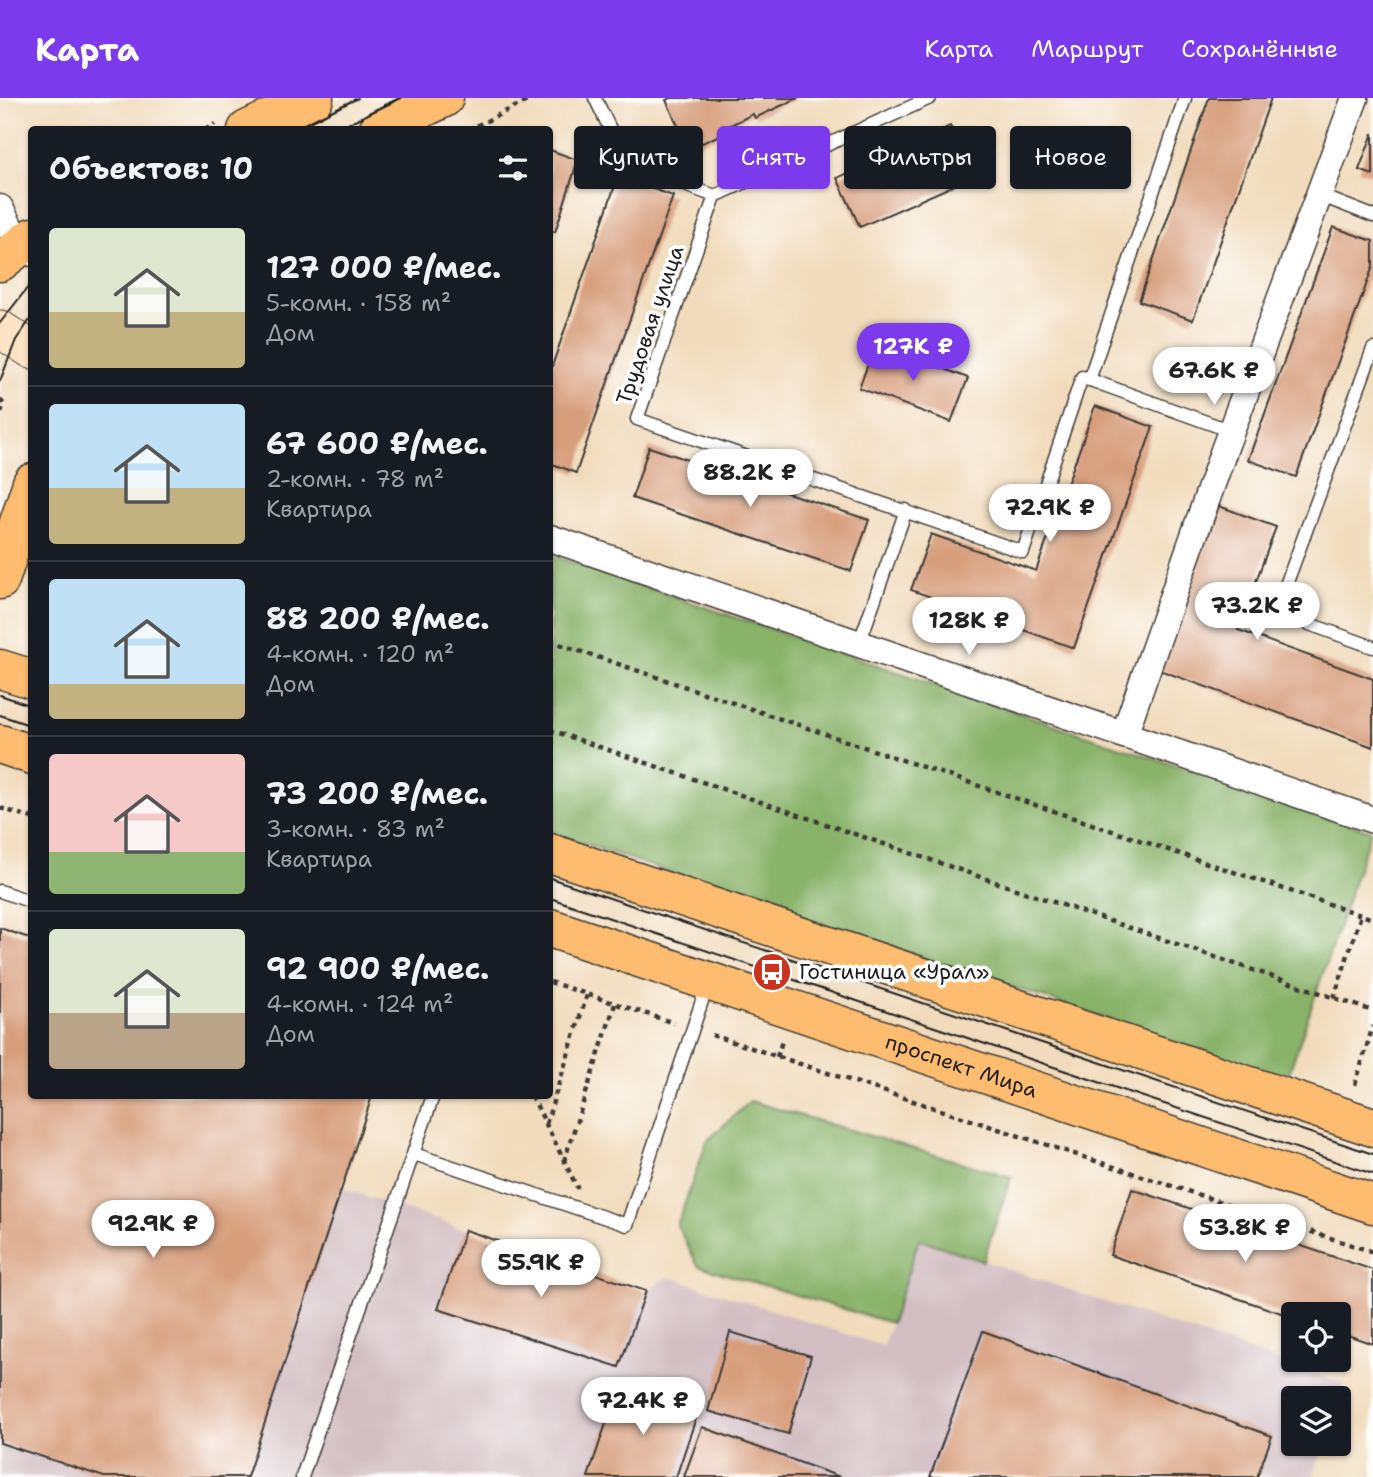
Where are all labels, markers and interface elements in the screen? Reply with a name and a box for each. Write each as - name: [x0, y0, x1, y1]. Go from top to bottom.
- text: Карта: [35, 27, 139, 72]
- text: Карта: [925, 33, 993, 65]
- text: Маршрут: [1031, 33, 1143, 65]
- text: Сохранённые: [1181, 33, 1338, 65]
- chip: Купить: [574, 126, 703, 189]
- chip: Снять: [717, 126, 830, 189]
- chip: Фильтры: [844, 126, 996, 189]
- chip: Новое: [1010, 126, 1131, 189]
- text: Объектов: 10: [49, 148, 253, 189]
- icon: filters: [494, 149, 532, 187]
- street label: Трудовая улица: [610, 242, 690, 408]
- text: 127 000 ₽/мес.: [266, 247, 501, 288]
- icon: home: [105, 256, 189, 340]
- text: 5-комн. · 158 m²: [266, 288, 451, 318]
- text: Дом: [266, 318, 315, 348]
- pin: 127K ₽: [856, 324, 970, 383]
- text: 127K ₽: [873, 331, 953, 361]
- pin: 67.6K ₽: [1149, 348, 1279, 407]
- text: 67.6K ₽: [1169, 355, 1259, 385]
- text: 67 600 ₽/мес.: [266, 423, 488, 464]
- icon: home: [105, 432, 189, 516]
- pin: 88.2K ₽: [685, 450, 815, 509]
- text: 88.2K ₽: [703, 457, 797, 487]
- text: 2-комн. · 78 m²: [266, 464, 444, 494]
- pin: 72.9K ₽: [985, 484, 1115, 544]
- text: 72.9K ₽: [1005, 492, 1095, 522]
- text: Квартира: [266, 494, 372, 524]
- pin: 73.2K ₽: [1192, 582, 1322, 642]
- text: 73.2K ₽: [1211, 590, 1303, 620]
- text: 88 200 ₽/мес.: [266, 598, 490, 639]
- pin: 128K ₽: [912, 598, 1026, 657]
- text: 128K ₽: [928, 605, 1010, 635]
- icon: home: [105, 607, 189, 691]
- text: 4-комн. · 120 m²: [266, 639, 454, 669]
- text: Дом: [266, 669, 315, 699]
- text: 73 200 ₽/мес.: [266, 773, 488, 814]
- icon: home: [105, 782, 189, 866]
- text: 3-комн. · 83 m²: [266, 814, 445, 844]
- text: Квартира: [266, 844, 372, 874]
- text: 92 900 ₽/мес.: [266, 948, 489, 989]
- bus stop icon: Гостиница «Урал»: [751, 951, 793, 993]
- icon: home: [105, 957, 189, 1041]
- place label: Гостиница «Урал»: [799, 958, 989, 986]
- text: 4-комн. · 124 m²: [266, 989, 454, 1019]
- text: Дом: [266, 1019, 315, 1049]
- street label: проспект Мира: [882, 1027, 1041, 1104]
- pin: 92.9K ₽: [88, 1200, 218, 1260]
- pin: 53.8K ₽: [1180, 1204, 1310, 1264]
- text: 92.9K ₽: [107, 1208, 199, 1238]
- text: 53.8K ₽: [1199, 1212, 1291, 1242]
- pin: 55.9K ₽: [476, 1240, 606, 1299]
- text: 55.9K ₽: [497, 1247, 585, 1277]
- map controls: [1281, 1302, 1351, 1456]
- button: locate: [1281, 1302, 1351, 1372]
- pin: 72.4K ₽: [578, 1378, 708, 1437]
- text: 72.4K ₽: [597, 1385, 689, 1415]
- button: layers: [1281, 1386, 1351, 1456]

